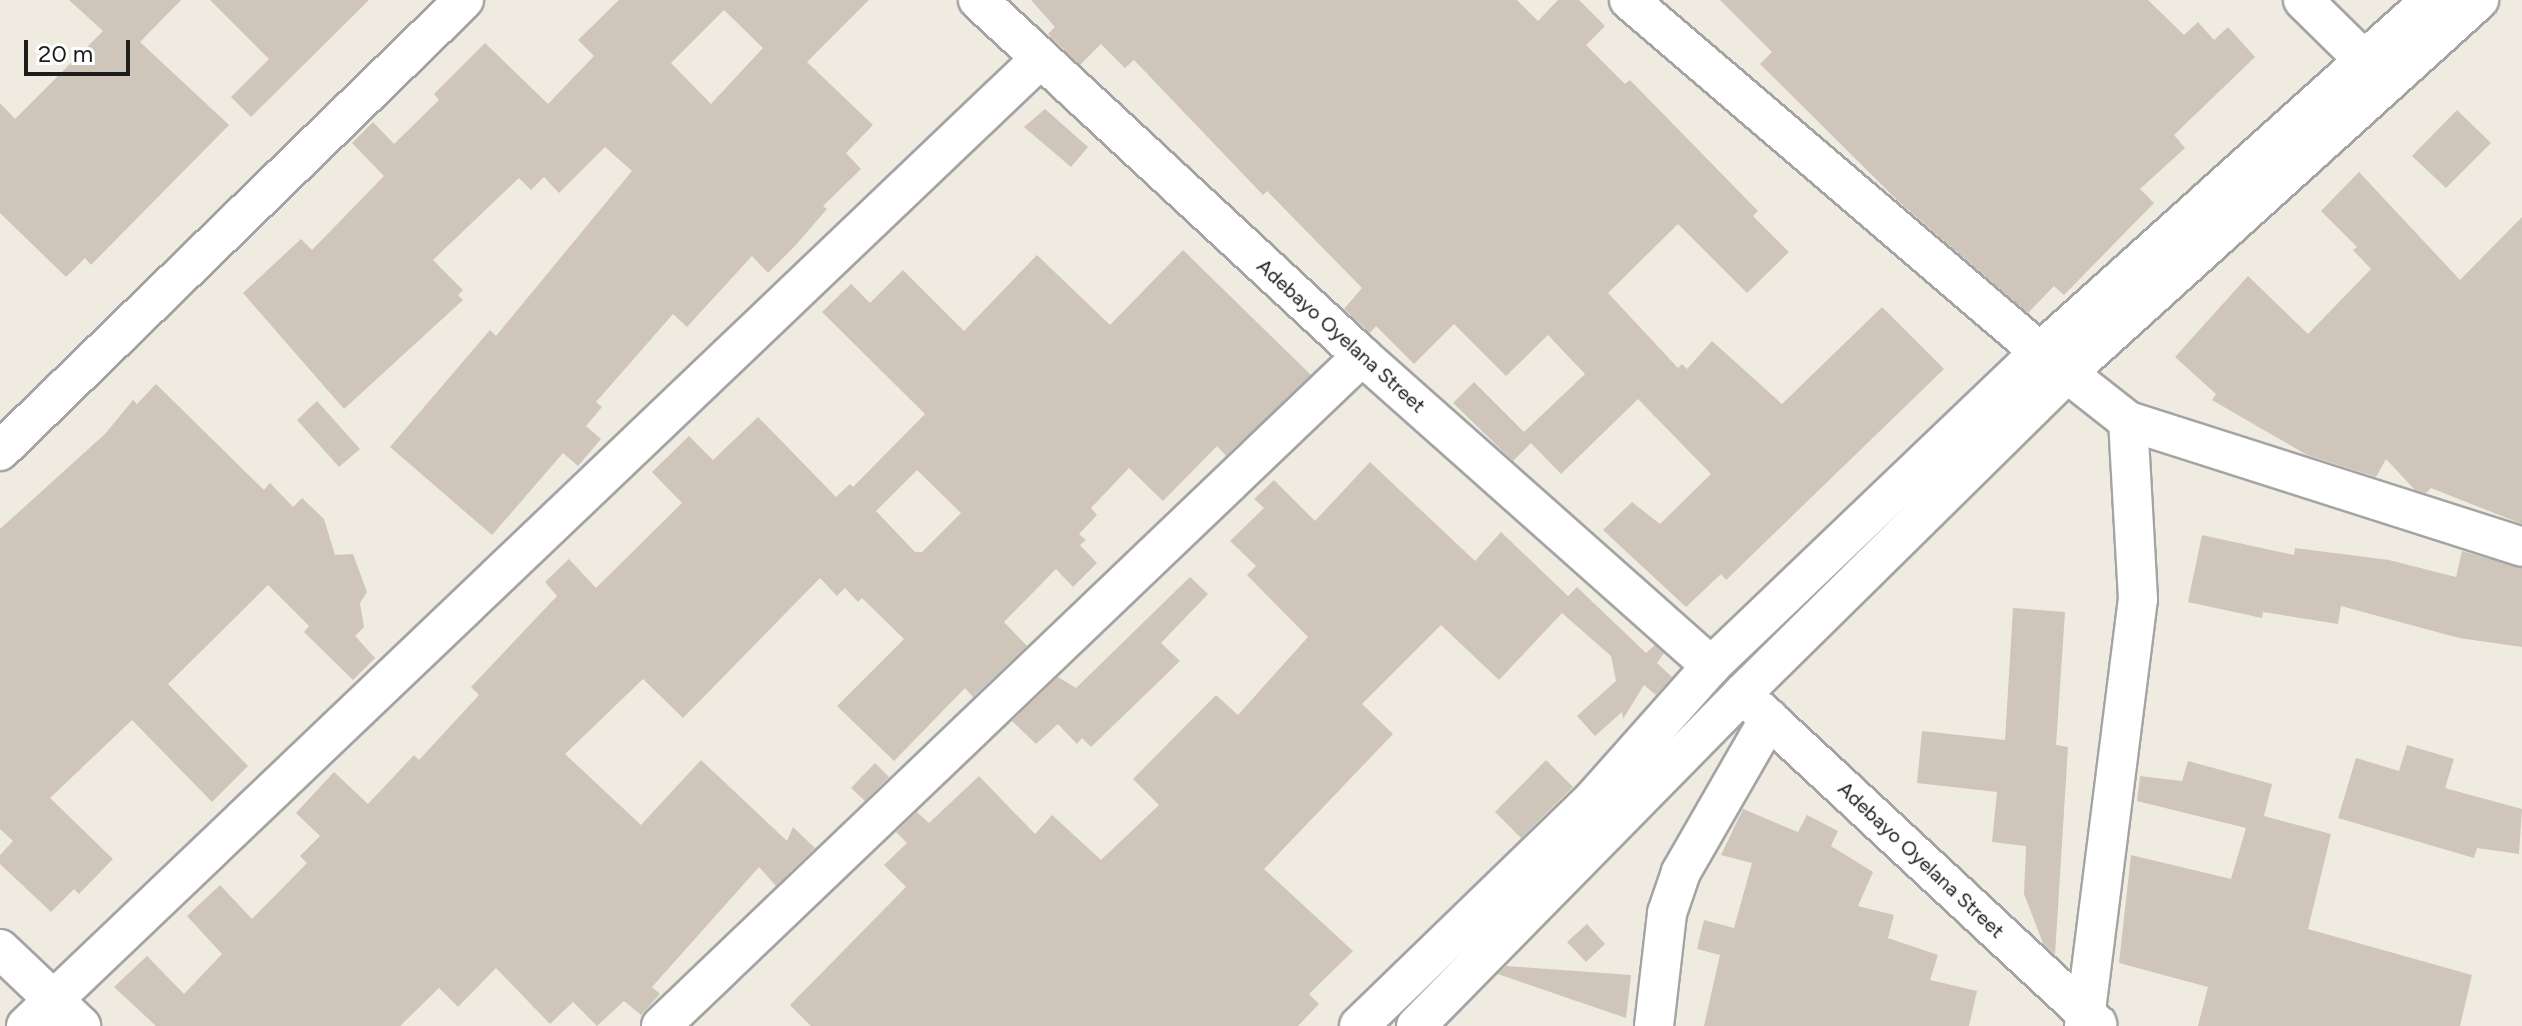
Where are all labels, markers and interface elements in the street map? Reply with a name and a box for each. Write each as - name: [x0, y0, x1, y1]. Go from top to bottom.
- scale bar: [28, 24, 134, 74]
- text: 20 m: [38, 39, 93, 68]
- street label: Adebayo Oyelana Street: [1252, 254, 1430, 418]
- street label: Adebayo Oyelana Street: [1833, 777, 2009, 943]

